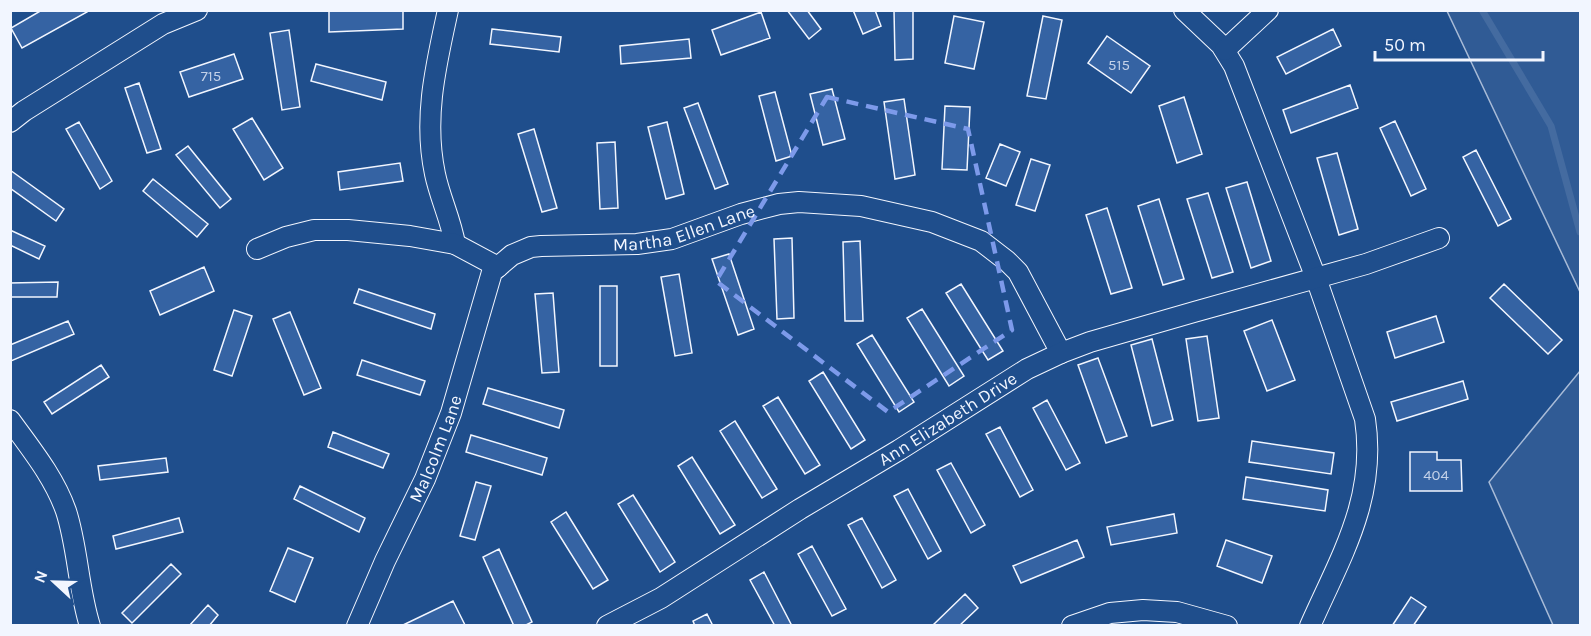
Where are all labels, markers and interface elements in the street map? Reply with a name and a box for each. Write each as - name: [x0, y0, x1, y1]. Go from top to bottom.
- scale bar: [1375, 24, 1543, 62]
- text: 50 m: [1384, 34, 1426, 56]
- house number: 515: [1108, 56, 1130, 74]
- house number: 715: [201, 67, 221, 85]
- street label: Martha Ellen Lane: [613, 200, 757, 255]
- street label: Ann Elizabeth Drive: [875, 367, 1021, 471]
- street label: Malcolm Lane: [404, 393, 467, 506]
- house number: 404: [1423, 466, 1449, 484]
- north arrow: [24, 552, 84, 612]
- text: N: [30, 568, 52, 585]

